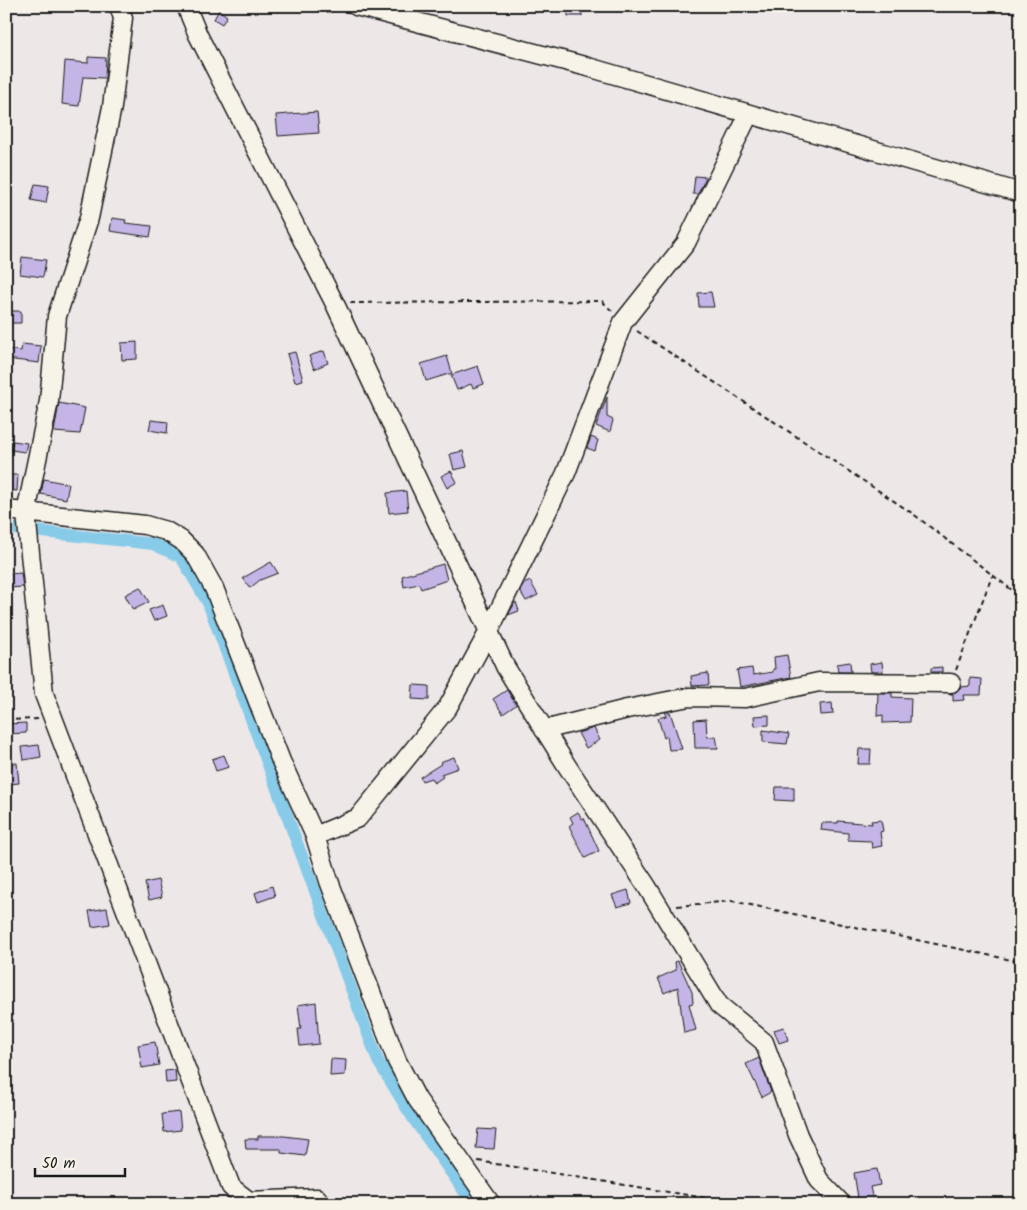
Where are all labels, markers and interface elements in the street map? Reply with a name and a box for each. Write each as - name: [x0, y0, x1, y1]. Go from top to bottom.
- scale bar: [35, 1145, 125, 1177]
- text: 50 m: [42, 1152, 76, 1176]

